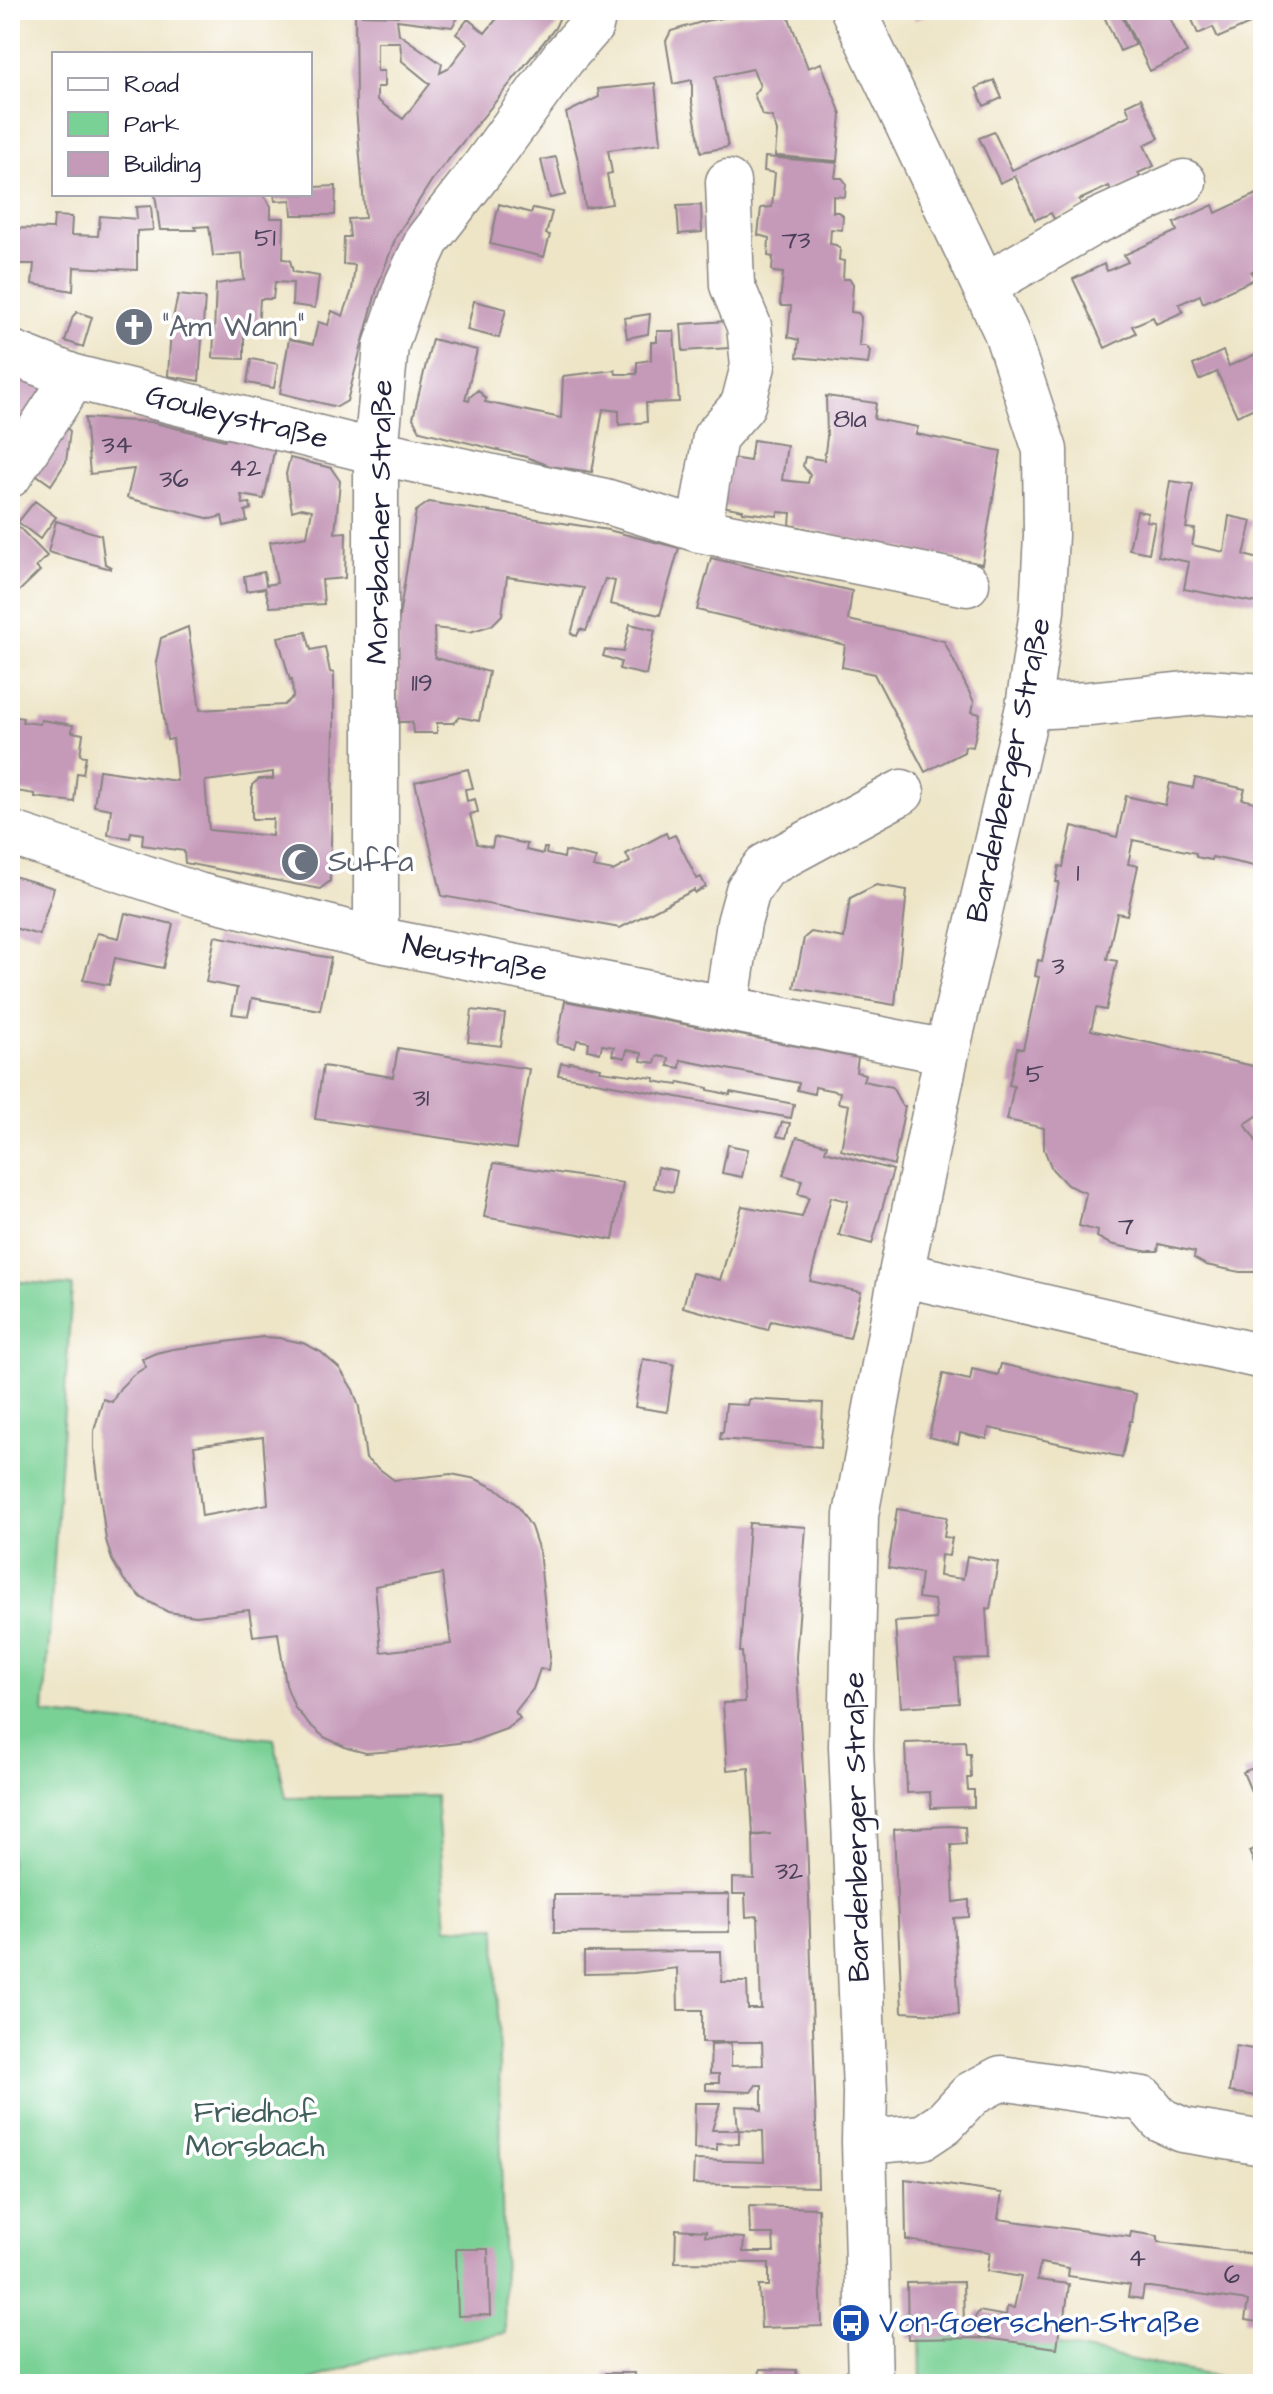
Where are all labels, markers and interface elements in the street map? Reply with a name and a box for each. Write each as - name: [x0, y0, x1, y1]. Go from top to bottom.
- legend: [52, 52, 312, 196]
- text: Road: [124, 68, 179, 102]
- text: Park: [124, 108, 180, 142]
- text: Building: [124, 148, 201, 183]
- house number: 51: [254, 220, 276, 256]
- house number: 73: [781, 222, 811, 258]
- church icon: "Am Wann": [113, 306, 155, 348]
- place label: "Am Wann": [162, 306, 304, 348]
- street label: Gouleystraße: [141, 374, 333, 461]
- street label: Morsbacher Straße: [357, 379, 403, 665]
- house number: 81a: [833, 401, 867, 437]
- house number: 34: [102, 427, 133, 463]
- house number: 42: [229, 450, 261, 486]
- house number: 36: [159, 461, 189, 497]
- street label: Bardenberger Straße: [956, 614, 1063, 926]
- house number: 119: [411, 665, 433, 701]
- mosque icon: Suffa: [279, 841, 321, 883]
- place label: Suffa: [328, 841, 413, 883]
- house number: 1: [1076, 855, 1080, 891]
- street label: Neustraße: [399, 923, 551, 993]
- house number: 3: [1051, 948, 1065, 984]
- house number: 5: [1026, 1056, 1044, 1092]
- house number: 31: [413, 1080, 429, 1116]
- house number: 7: [1118, 1208, 1134, 1244]
- street label: Bardenberger Straße: [833, 1671, 882, 1983]
- house number: 32: [775, 1853, 803, 1889]
- park label: Friedhof Morsbach: [185, 2092, 325, 2168]
- house number: 4: [1128, 2240, 1146, 2276]
- house number: 6: [1224, 2257, 1240, 2293]
- bus stop icon: Von-Goerschen-Straße: [830, 2302, 872, 2344]
- place label: Von-Goerschen-Straße: [879, 2302, 1200, 2344]

